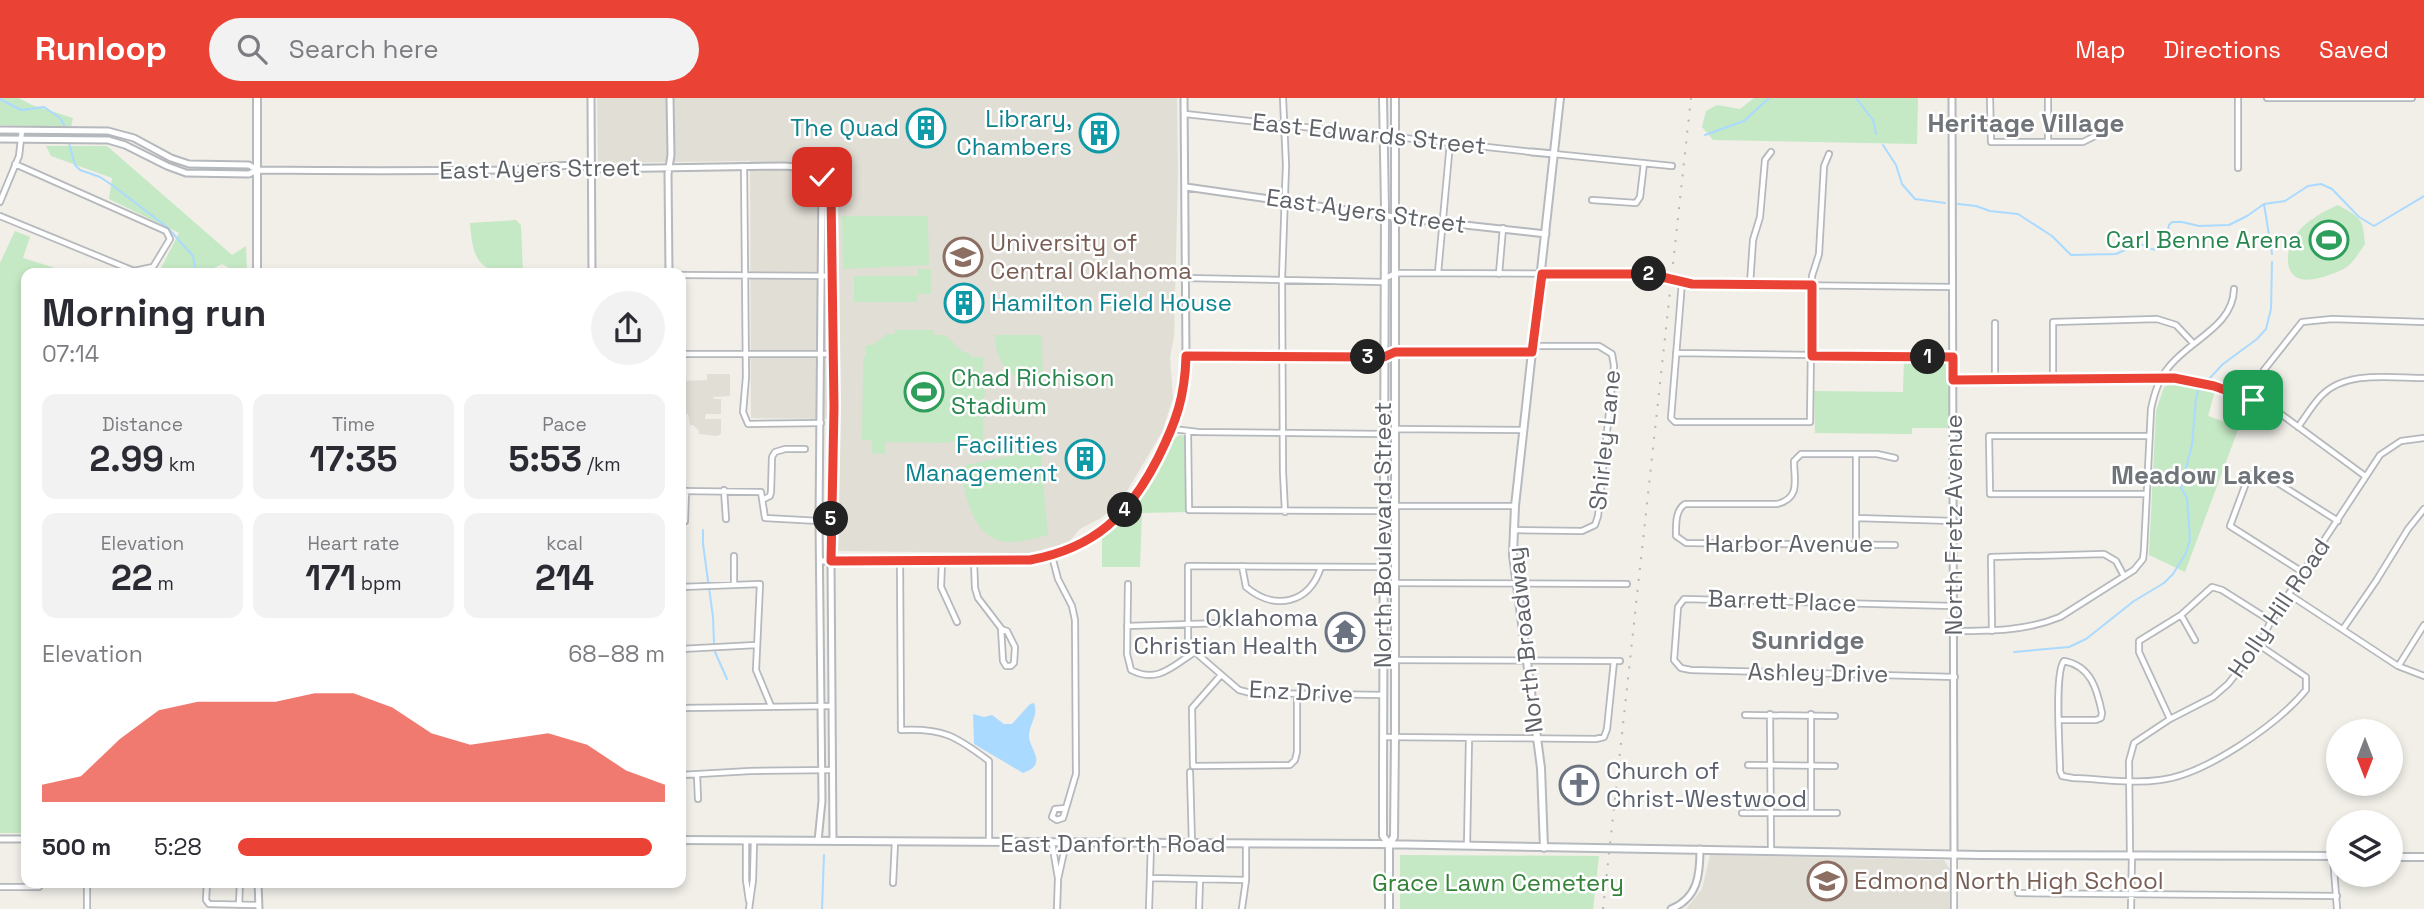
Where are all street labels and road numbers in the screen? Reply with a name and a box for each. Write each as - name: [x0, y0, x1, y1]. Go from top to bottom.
- street label: East Edwards Street: [1251, 106, 1487, 161]
- street label: East Ayers Street: [439, 151, 641, 186]
- street label: East Ayers Street: [1264, 181, 1468, 240]
- street label: Shirley Lane: [1582, 368, 1627, 512]
- street label: North Boulevard Street: [1367, 402, 1398, 668]
- street label: North Fretz Avenue: [1938, 414, 1969, 636]
- street label: Harbor Avenue: [1705, 528, 1873, 559]
- street label: Holly Hill Road: [2221, 532, 2337, 683]
- street label: North Broadway: [1499, 545, 1550, 735]
- street label: Barrett Place: [1707, 582, 1857, 619]
- street label: Ashley Drive: [1747, 656, 1889, 689]
- street label: Enz Drive: [1248, 673, 1354, 710]
- street label: East Danforth Road: [1000, 828, 1226, 859]

